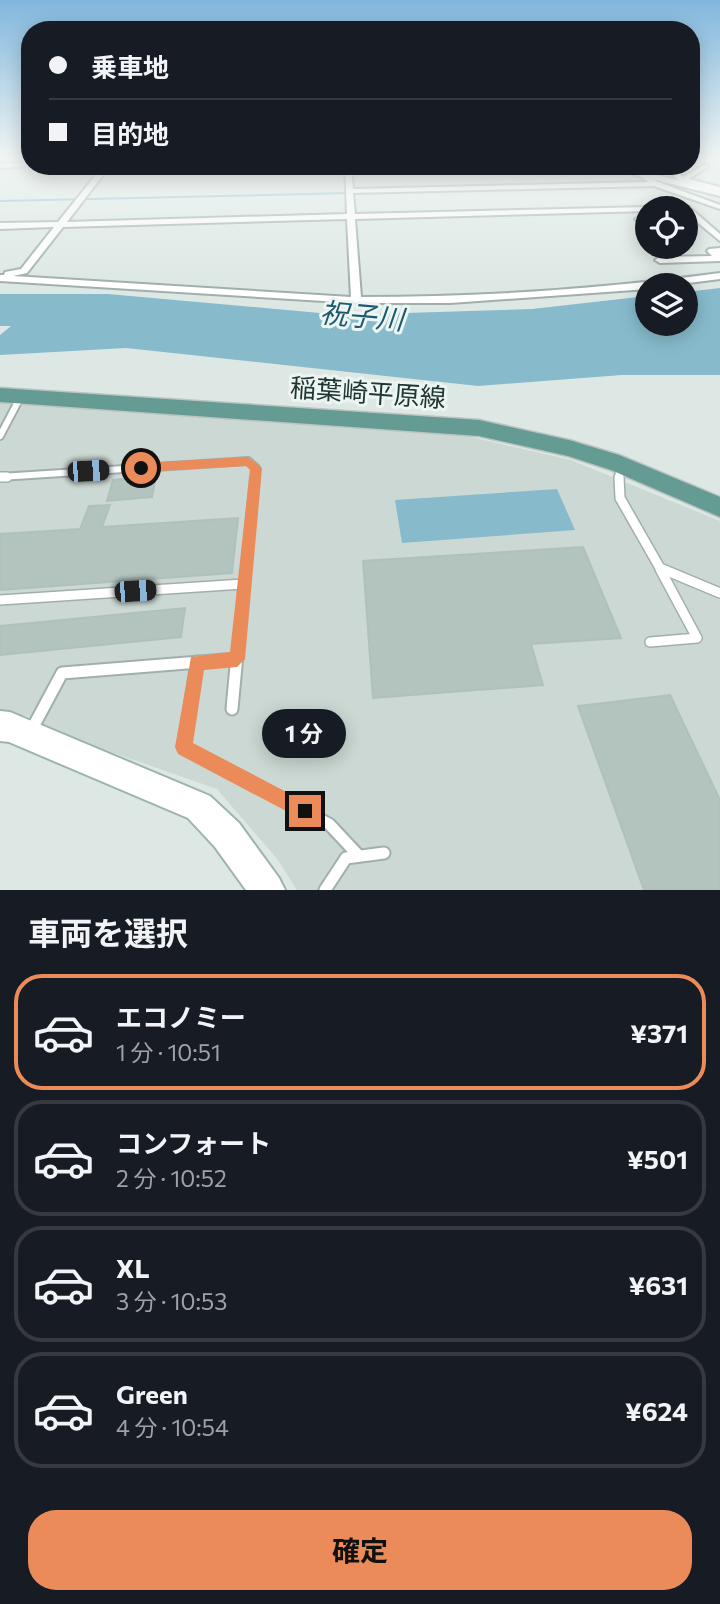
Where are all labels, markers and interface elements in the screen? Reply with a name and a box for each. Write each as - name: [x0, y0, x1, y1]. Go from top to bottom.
- text: 乗車地: [91, 51, 169, 82]
- text: 目的地: [91, 118, 169, 149]
- map controls: [635, 196, 698, 336]
- button: locate: [635, 196, 698, 259]
- button: layers: [635, 273, 698, 336]
- water label: 祝子川: [319, 294, 408, 336]
- street label: 稲葉崎平原線: [289, 371, 447, 412]
- route start: [125, 452, 157, 484]
- car: [67, 459, 110, 483]
- car: [114, 579, 157, 603]
- callout: 1 分: [263, 710, 347, 758]
- text: 1 分: [285, 719, 323, 747]
- route end: [289, 795, 321, 827]
- text: 車両を選択: [28, 912, 188, 952]
- icon: car: [32, 1001, 95, 1064]
- text: エコノミー: [116, 1001, 246, 1032]
- text: ¥371: [630, 1017, 688, 1048]
- text: 1 分 · 10:51: [116, 1038, 221, 1066]
- icon: car: [32, 1127, 95, 1190]
- text: コンフォート: [116, 1127, 271, 1158]
- text: ¥501: [627, 1143, 688, 1174]
- text: 2 分 · 10:52: [116, 1164, 227, 1192]
- text: XL: [116, 1252, 150, 1283]
- icon: car: [32, 1253, 95, 1316]
- text: ¥631: [629, 1269, 688, 1300]
- text: 3 分 · 10:53: [116, 1287, 227, 1315]
- text: Green: [116, 1378, 188, 1409]
- icon: car: [32, 1379, 95, 1442]
- text: ¥624: [625, 1395, 688, 1426]
- text: 4 分 · 10:54: [116, 1413, 229, 1441]
- button: 確定: [28, 1510, 692, 1590]

